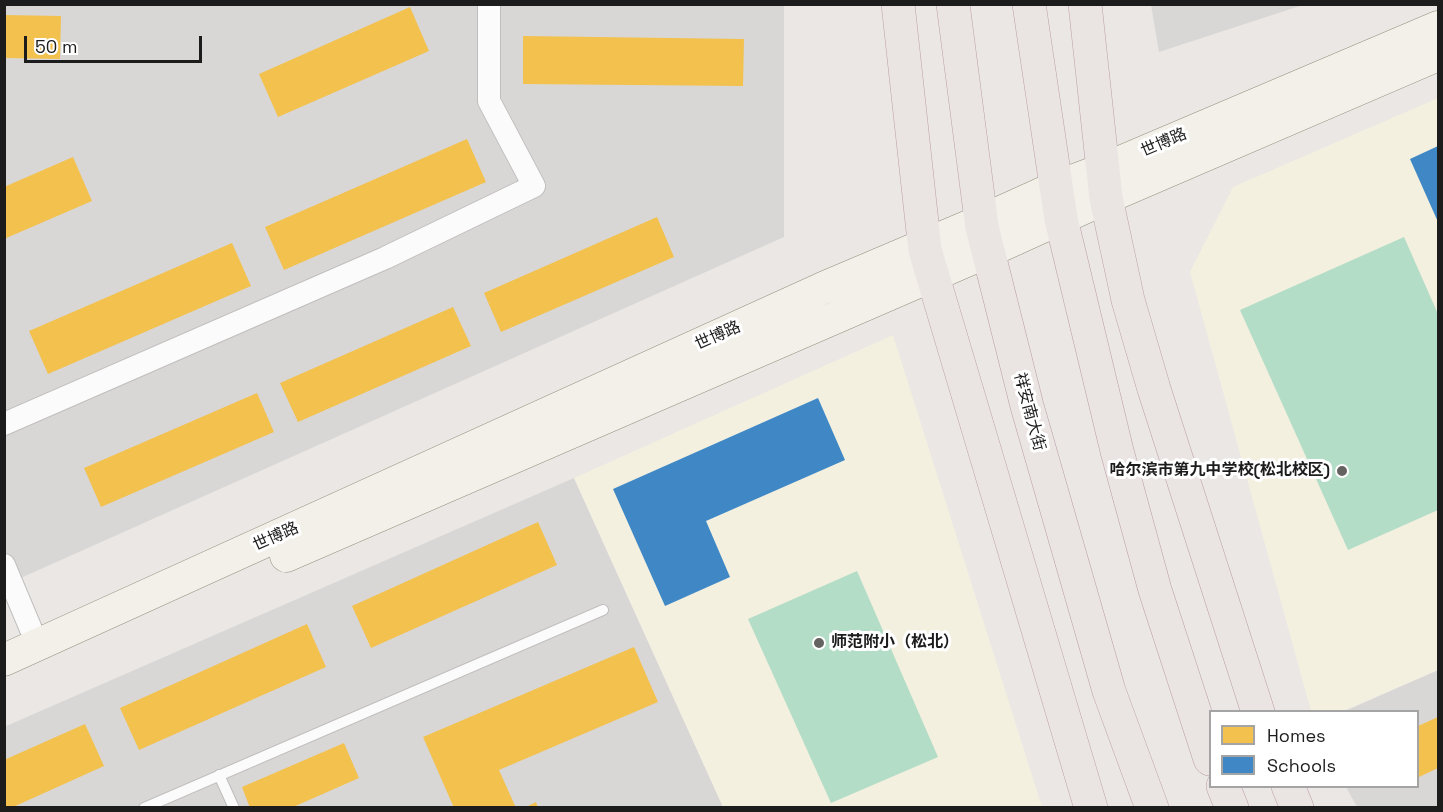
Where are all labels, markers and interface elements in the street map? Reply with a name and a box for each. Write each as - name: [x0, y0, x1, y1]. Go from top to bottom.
- scale bar: [27, 24, 206, 62]
- text: 50 m: [35, 35, 77, 58]
- street label: 世博路: [1138, 125, 1190, 161]
- street label: 世博路: [692, 317, 744, 355]
- street label: 祥安南大街: [1009, 371, 1049, 453]
- place label: 哈尔滨市第九中学校(松北校区): [1109, 461, 1330, 481]
- marker: 哈尔滨市第九中学校(松北校区): [1335, 464, 1349, 478]
- street label: 世博路: [250, 518, 302, 556]
- place label: 师范附小（松北）: [831, 633, 959, 653]
- marker: 师范附小（松北）: [812, 636, 826, 650]
- legend: [1209, 710, 1419, 788]
- text: Homes: [1267, 724, 1326, 747]
- text: Schools: [1267, 754, 1336, 777]

